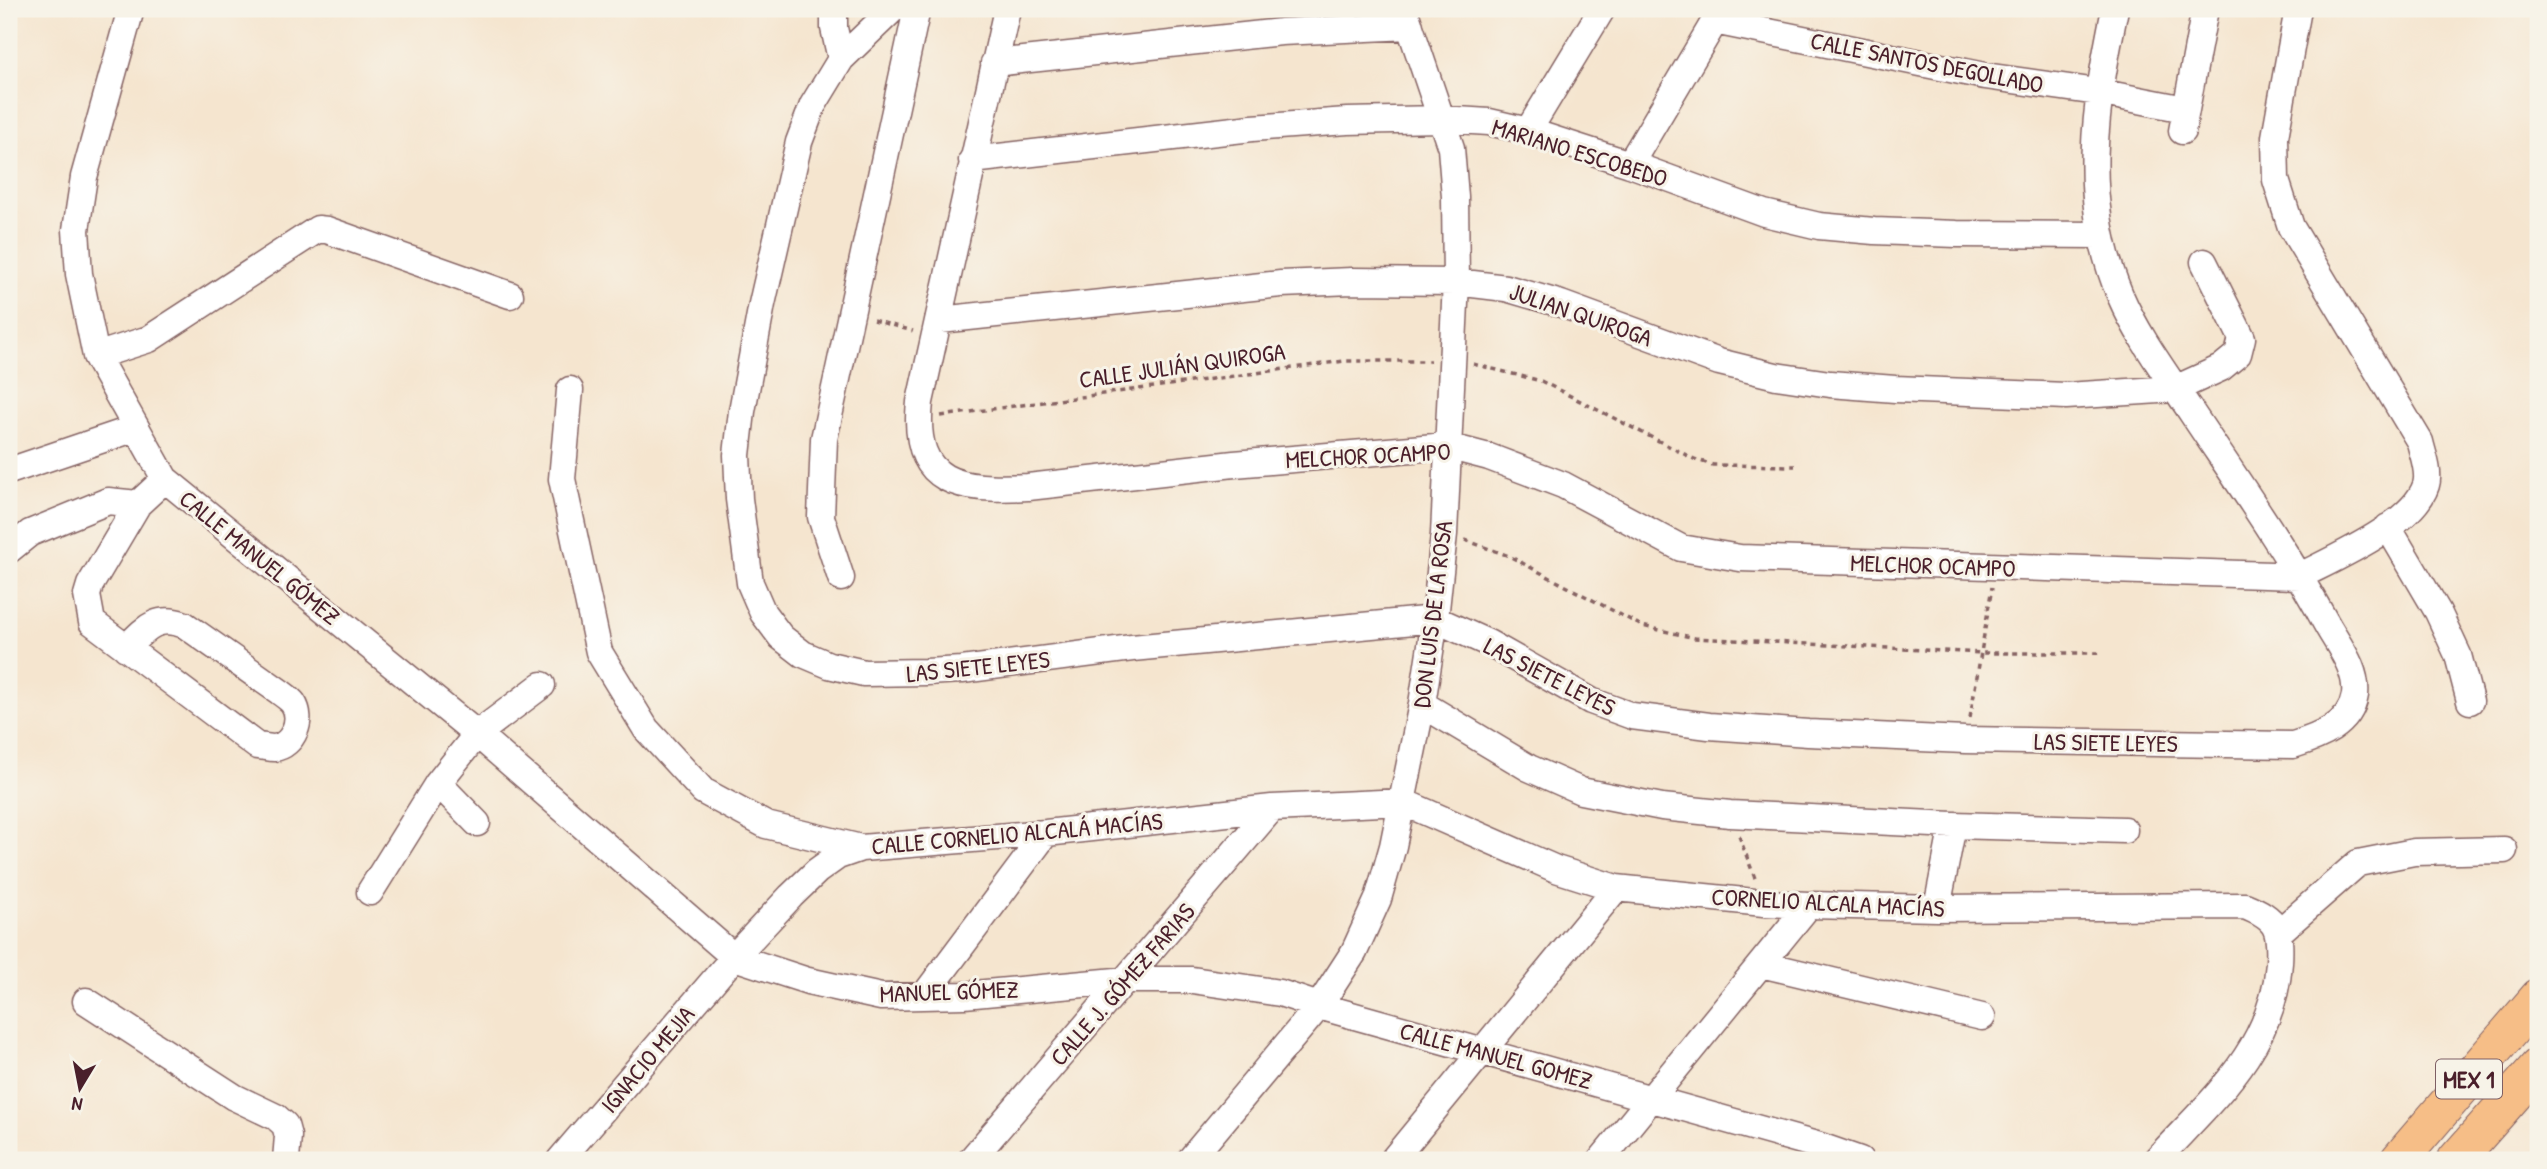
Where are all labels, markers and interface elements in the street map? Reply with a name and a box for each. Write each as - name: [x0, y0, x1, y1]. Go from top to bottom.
- street label: CALLE SANTOS DEGOLLADO: [1808, 24, 2046, 100]
- street label: MARIANO ESCOBEDO: [1489, 110, 1671, 194]
- street label: JULIAN QUIROGA: [1505, 275, 1657, 353]
- street label: CALLE JULIÁN QUIROGA: [1077, 335, 1287, 395]
- street label: MELCHOR OCAMPO: [1285, 435, 1451, 475]
- street label: CALLE MANUEL GÓMEZ: [173, 482, 347, 632]
- street label: DON LUIS DE LA ROSA: [1405, 518, 1459, 709]
- street label: MELCHOR OCAMPO: [1850, 546, 2016, 584]
- street label: LAS SIETE LEYES: [1479, 629, 1621, 723]
- street label: LAS SIETE LEYES: [905, 643, 1051, 689]
- street label: LAS SIETE LEYES: [2034, 725, 2178, 759]
- street label: CALLE CORNELIO ALCALÁ MACÍAS: [870, 804, 1164, 862]
- street label: CORNELIO ALCALA MACÍAS: [1711, 880, 1945, 924]
- street label: CALLE J. GÓMEZ FARIAS: [1042, 896, 1202, 1072]
- street label: MANUEL GÓMEZ: [879, 973, 1019, 1009]
- street label: IGNACIO MEJIA: [593, 999, 701, 1119]
- street label: CALLE MANUEL GOMEZ: [1396, 1014, 1596, 1096]
- north arrow: [46, 1054, 116, 1124]
- road number: MEX 1: [2436, 1060, 2502, 1098]
- text: N: [70, 1091, 84, 1118]

